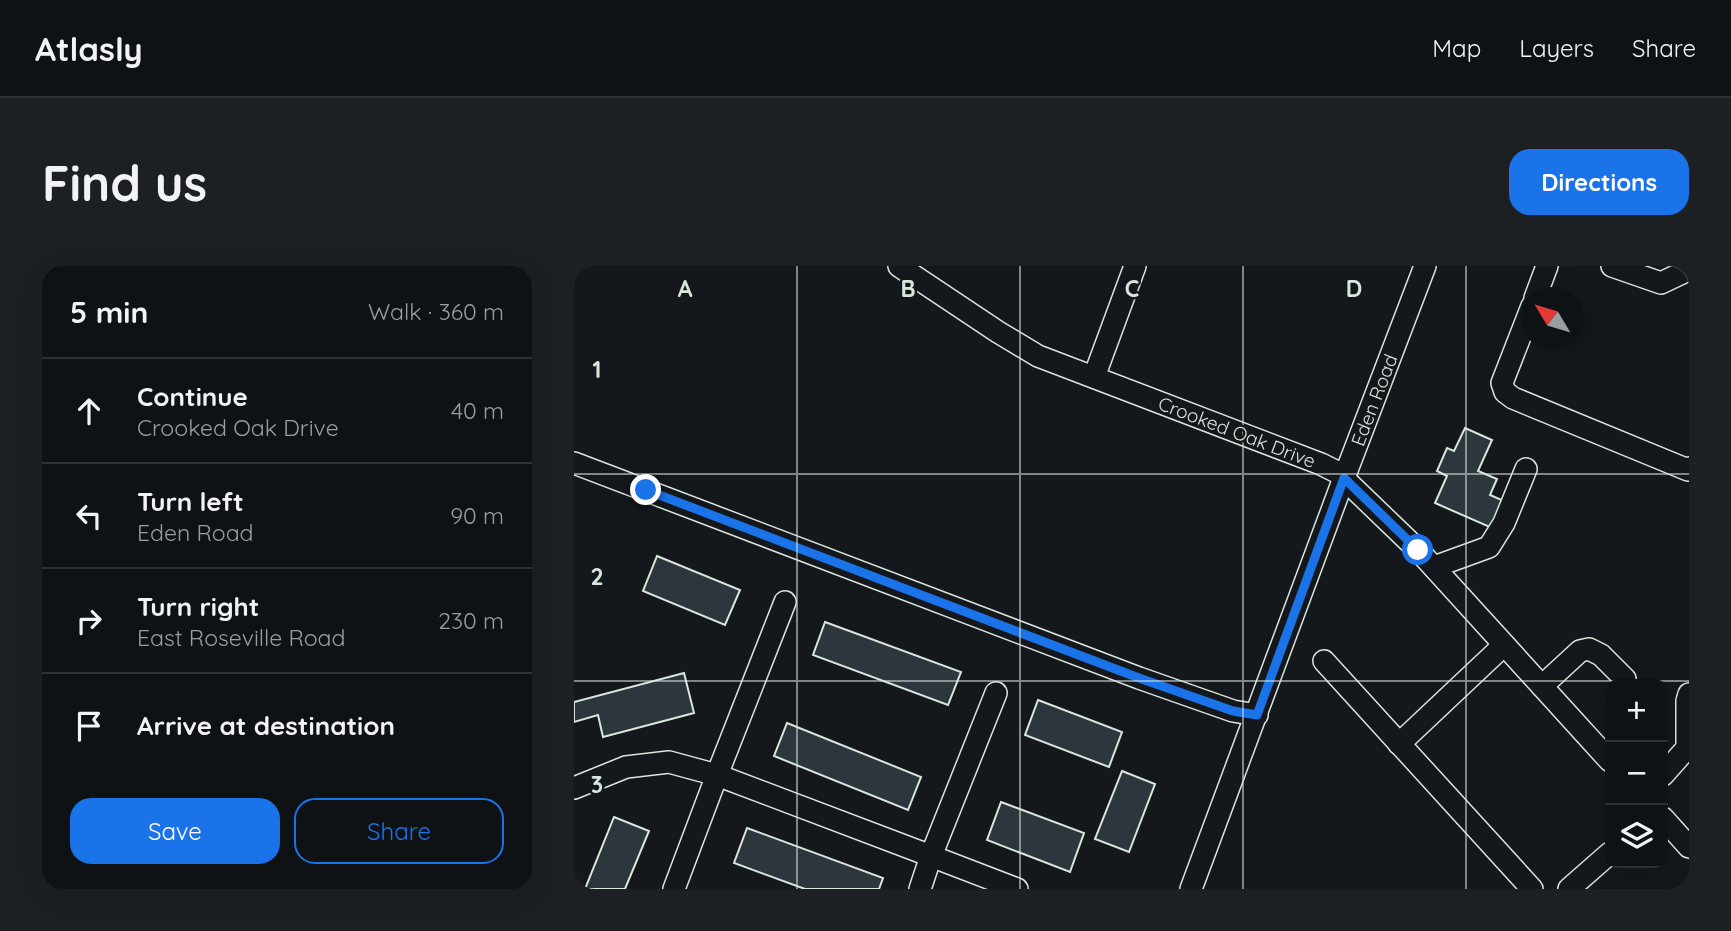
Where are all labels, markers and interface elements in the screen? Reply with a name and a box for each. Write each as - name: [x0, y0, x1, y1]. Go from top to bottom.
- text: Atlasly: [35, 28, 143, 69]
- text: Map: [1432, 33, 1481, 63]
- text: Layers: [1519, 33, 1594, 63]
- text: Share: [1632, 33, 1696, 63]
- button: Directions: [1509, 149, 1689, 215]
- text: Find us: [42, 152, 207, 213]
- text: A: [678, 274, 693, 303]
- text: B: [900, 274, 916, 303]
- text: C: [1125, 274, 1139, 303]
- text: D: [1346, 274, 1362, 303]
- north arrow: [1521, 287, 1584, 350]
- text: 5 min: [70, 293, 148, 331]
- text: Walk · 360 m: [368, 297, 504, 326]
- street label: Eden Road: [1346, 351, 1402, 449]
- text: 1: [593, 355, 601, 384]
- text: Continue: [137, 380, 248, 413]
- street label: Crooked Oak Drive: [1155, 391, 1319, 473]
- icon: ahead: [70, 392, 108, 430]
- text: 40 m: [451, 396, 504, 425]
- text: Crooked Oak Drive: [137, 413, 339, 442]
- route end: [630, 474, 661, 505]
- text: Turn left: [137, 485, 244, 518]
- icon: left: [70, 497, 108, 535]
- text: 90 m: [450, 501, 504, 530]
- text: Eden Road: [137, 518, 254, 547]
- route start: [1402, 534, 1433, 565]
- text: 2: [590, 562, 604, 591]
- text: Turn right: [137, 590, 259, 623]
- icon: right: [70, 602, 108, 640]
- text: 230 m: [438, 606, 504, 635]
- text: East Roseville Road: [137, 623, 346, 652]
- map controls: [1605, 679, 1668, 868]
- button: +: [1605, 679, 1668, 742]
- icon: arrive: [70, 707, 108, 745]
- text: Arrive at destination: [137, 709, 395, 742]
- button: −: [1605, 742, 1668, 805]
- text: 3: [591, 770, 603, 799]
- button: Save: [70, 798, 280, 864]
- button: Share: [294, 798, 504, 864]
- button: layers: [1605, 805, 1668, 868]

